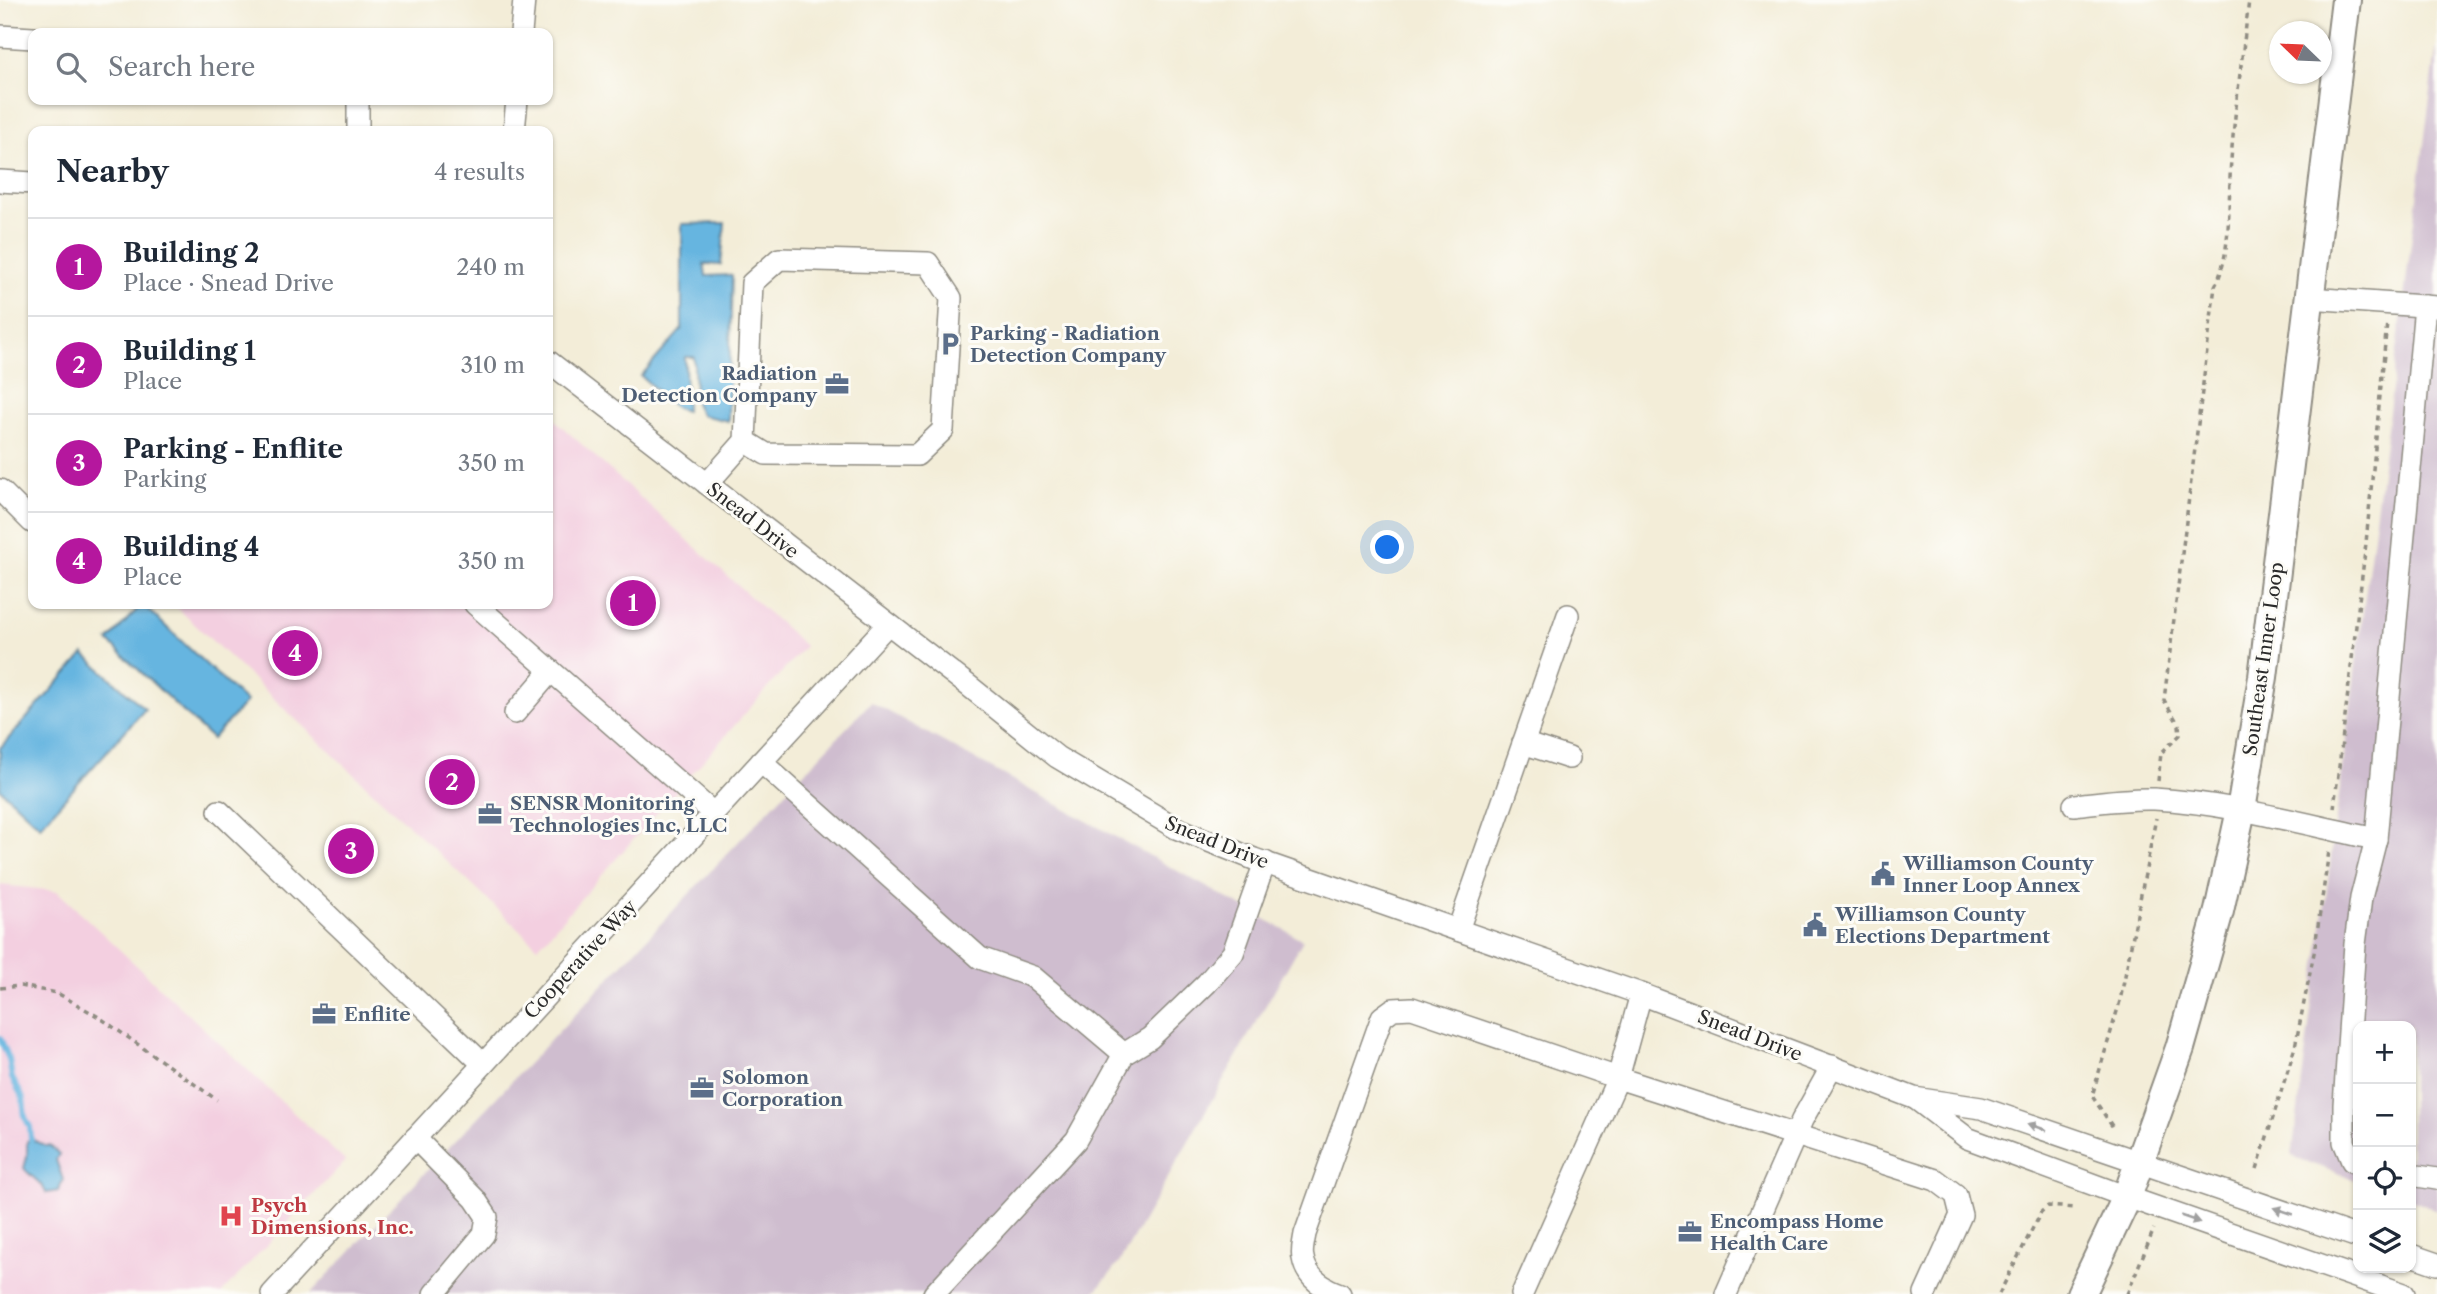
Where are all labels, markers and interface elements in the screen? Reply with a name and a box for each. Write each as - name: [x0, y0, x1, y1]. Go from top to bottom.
- north arrow: [2269, 21, 2332, 84]
- search box: [28, 28, 553, 105]
- icon: search: [52, 48, 90, 86]
- text: Search here: [108, 51, 255, 83]
- text: Nearby: [56, 153, 169, 190]
- text: 4 results: [434, 158, 525, 186]
- text: Building 2: [123, 237, 259, 269]
- text: 1: [74, 253, 84, 281]
- text: 240 m: [456, 253, 525, 281]
- text: Place · Snead Drive: [123, 269, 334, 297]
- place label: Parking - Radiation Detection Company: [970, 322, 1167, 367]
- parking icon: Parking - Radiation Detection Company: [936, 330, 964, 358]
- text: Building 1: [123, 335, 256, 367]
- text: 2: [72, 351, 86, 379]
- text: 310 m: [461, 351, 525, 379]
- place label: Radiation Detection Company: [621, 362, 818, 407]
- text: Place: [123, 367, 182, 395]
- office icon: Radiation Detection Company: [823, 370, 851, 398]
- text: Parking - Enflite: [123, 433, 343, 465]
- text: 3: [73, 449, 86, 477]
- text: 350 m: [458, 449, 525, 477]
- text: Parking: [123, 465, 207, 493]
- street label: Snead Drive: [702, 477, 803, 563]
- your location: [1370, 530, 1404, 564]
- text: Building 4: [123, 531, 259, 563]
- text: 4: [72, 547, 86, 575]
- text: 350 m: [458, 547, 525, 575]
- street label: Southeast Inner Loop: [2238, 561, 2289, 758]
- text: Place: [123, 563, 182, 591]
- pin: 1: [610, 577, 656, 629]
- pin: 4: [272, 627, 318, 679]
- pin: 2: [429, 756, 475, 808]
- place label: SENSR Monitoring Technologies Inc, LLC: [510, 792, 727, 837]
- office icon: SENSR Monitoring Technologies Inc, LLC: [476, 800, 504, 828]
- street label: Snead Drive: [1162, 811, 1272, 874]
- pin: 3: [328, 825, 374, 877]
- place label: Williamson County Inner Loop Annex: [1902, 852, 2095, 897]
- public building icon: Williamson County Inner Loop Annex: [1869, 860, 1897, 888]
- street label: Cooperative Way: [519, 895, 642, 1024]
- place label: Williamson County Elections Department: [1834, 903, 2050, 948]
- public building icon: Williamson County Elections Department: [1801, 911, 1829, 939]
- office icon: Enflite: [310, 1000, 338, 1028]
- place label: Enflite: [344, 1003, 411, 1026]
- street label: Snead Drive: [1694, 1005, 1805, 1066]
- map controls: [2353, 1021, 2416, 1273]
- button: +: [2353, 1021, 2416, 1084]
- place label: Solomon Corporation: [722, 1066, 843, 1111]
- office icon: Solomon Corporation: [688, 1074, 716, 1102]
- button: −: [2353, 1084, 2416, 1147]
- one-way arrow: [2026, 1121, 2047, 1132]
- button: locate: [2353, 1147, 2416, 1210]
- place label: Psych Dimensions, Inc.: [251, 1194, 414, 1239]
- hospital icon: Psych Dimensions, Inc.: [217, 1202, 245, 1230]
- one-way arrow: [2272, 1205, 2293, 1216]
- place label: Encompass Home Health Care: [1710, 1210, 1884, 1255]
- button: layers: [2353, 1210, 2416, 1273]
- one-way arrow: [2181, 1214, 2202, 1225]
- office icon: Encompass Home Health Care: [1676, 1218, 1704, 1246]

